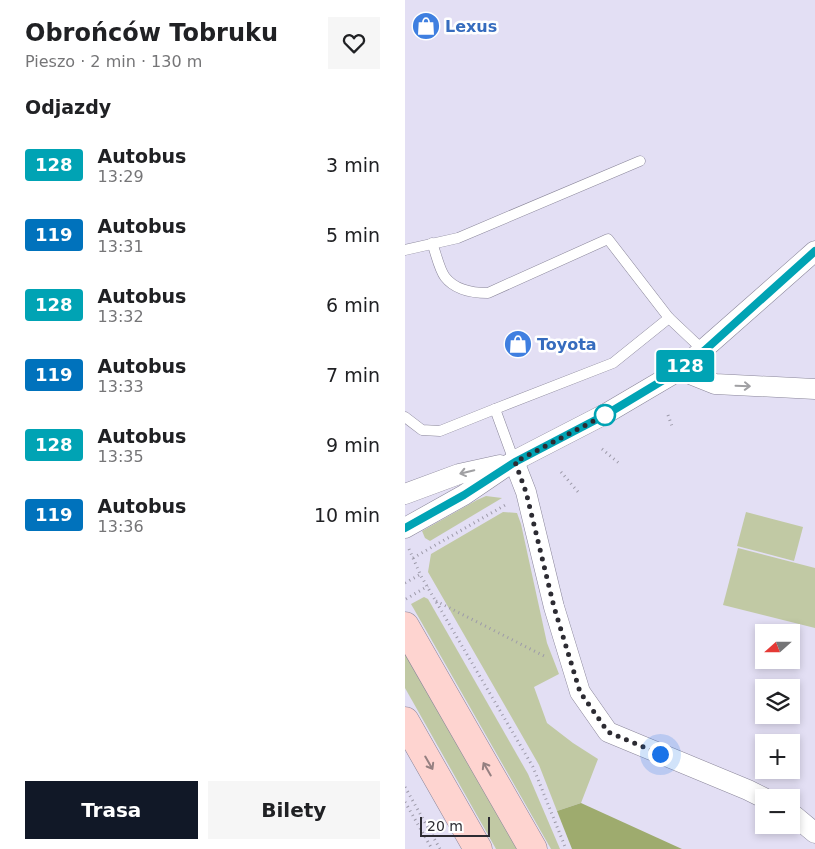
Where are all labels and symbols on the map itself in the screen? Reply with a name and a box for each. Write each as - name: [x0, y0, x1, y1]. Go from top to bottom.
- shop icon: Lexus: [411, 11, 441, 41]
- place label: Lexus: [445, 17, 497, 36]
- shop icon: Toyota: [503, 329, 533, 359]
- place label: Toyota: [537, 335, 597, 354]
- line badge: 128: [656, 350, 714, 382]
- one-way arrow: [735, 381, 751, 390]
- unlabelled marker: [594, 404, 616, 426]
- one-way arrow: [459, 468, 475, 477]
- north arrow: [755, 624, 800, 669]
- your location: [648, 742, 673, 767]
- one-way arrow: [425, 756, 435, 770]
- one-way arrow: [482, 761, 492, 776]
- scale bar: [420, 814, 490, 837]

